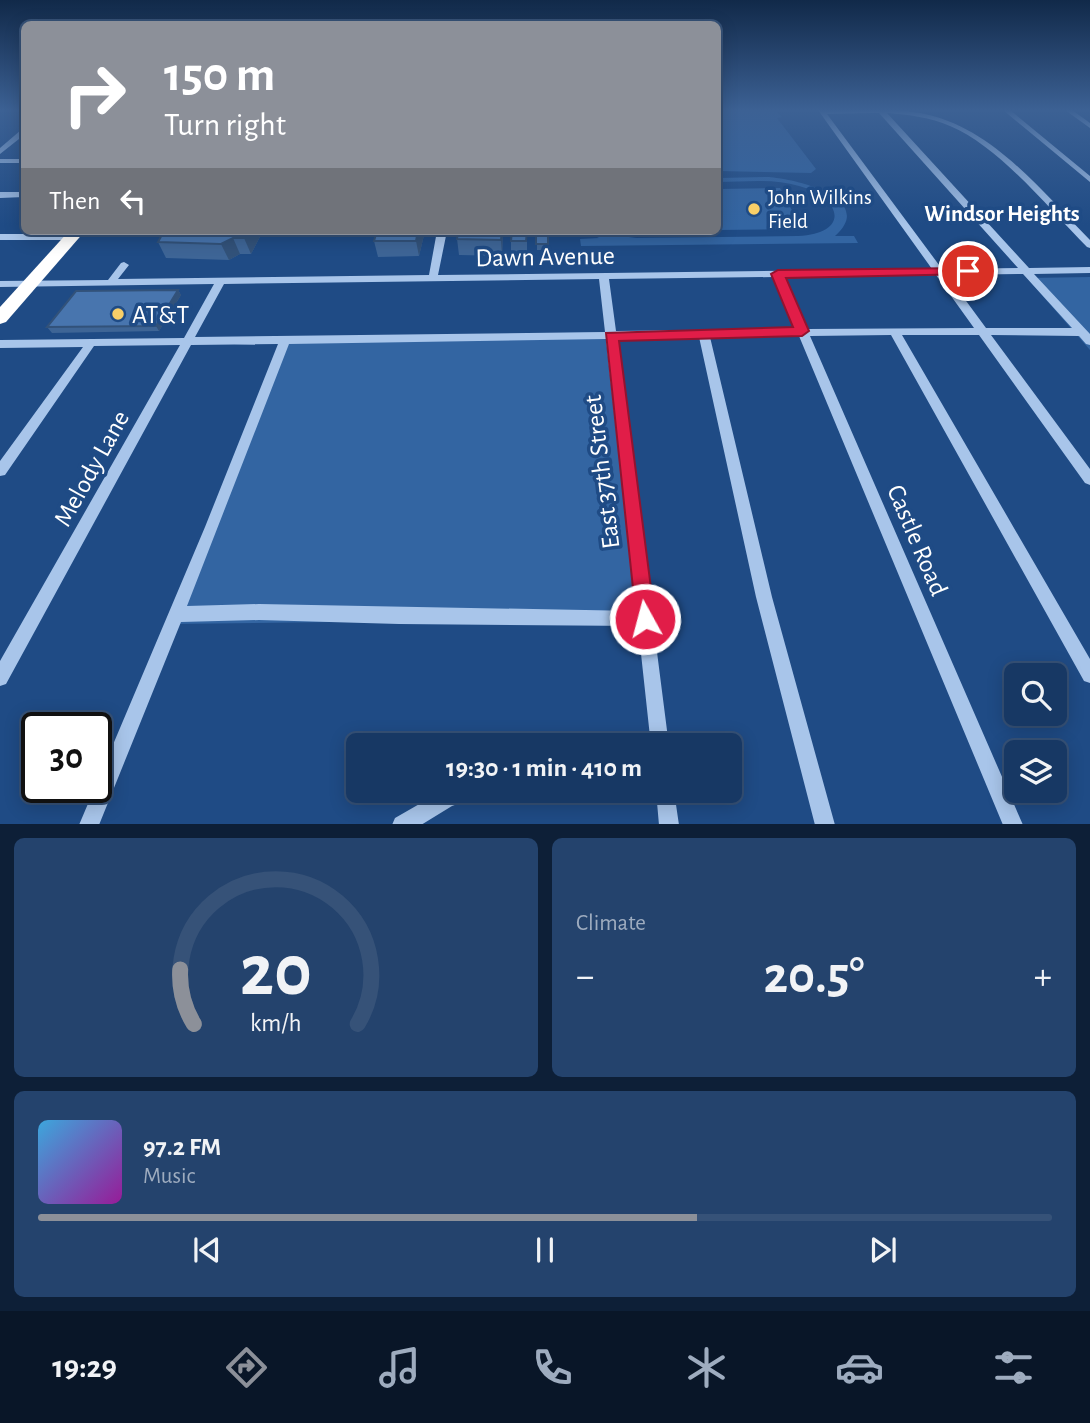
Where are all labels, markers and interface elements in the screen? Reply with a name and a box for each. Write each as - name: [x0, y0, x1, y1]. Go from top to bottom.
- icon: right: [49, 49, 140, 140]
- text: 150 m: [164, 51, 275, 100]
- text: Turn right: [164, 109, 286, 141]
- icon: left: [114, 182, 152, 220]
- place label: John Wilkins Field: [768, 187, 872, 232]
- text: Then: [49, 188, 100, 214]
- marker: John Wilkins Field: [746, 201, 762, 217]
- district label: Windsor Heights: [924, 203, 1080, 226]
- pin: [938, 241, 998, 301]
- street label: Dawn Avenue: [475, 243, 615, 271]
- icon: arrive: [949, 252, 987, 290]
- place label: AT&T: [132, 302, 189, 328]
- marker: AT&T: [110, 306, 126, 322]
- street label: East 37th Street: [580, 393, 624, 550]
- street label: Melody Lane: [49, 406, 134, 531]
- street label: Castle Road: [882, 481, 952, 600]
- position arrow: [608, 582, 682, 656]
- map controls: [1004, 663, 1067, 803]
- button: search: [1004, 663, 1067, 726]
- speed limit sign: 30: [21, 712, 112, 803]
- button: layers: [1004, 740, 1067, 803]
- text: 19:30 · 1 min · 410 m: [446, 755, 642, 781]
- text: Climate: [576, 912, 646, 935]
- text: 20: [240, 936, 312, 1009]
- text: 20.5°: [763, 950, 865, 1002]
- text: −: [576, 958, 594, 996]
- text: +: [1034, 958, 1052, 996]
- text: km/h: [250, 1010, 302, 1035]
- text: 97.2 FM: [143, 1134, 221, 1160]
- text: Music: [143, 1165, 195, 1188]
- icon: previous: [188, 1231, 226, 1269]
- icon: pause: [526, 1231, 564, 1269]
- icon: next: [864, 1231, 902, 1269]
- icon: directions: [222, 1343, 271, 1392]
- icon: music: [375, 1343, 424, 1392]
- icon: phone: [528, 1343, 577, 1392]
- icon: climate: [682, 1343, 731, 1392]
- icon: car: [835, 1343, 884, 1392]
- icon: filters: [989, 1343, 1038, 1392]
- text: 19:29: [52, 1351, 117, 1383]

